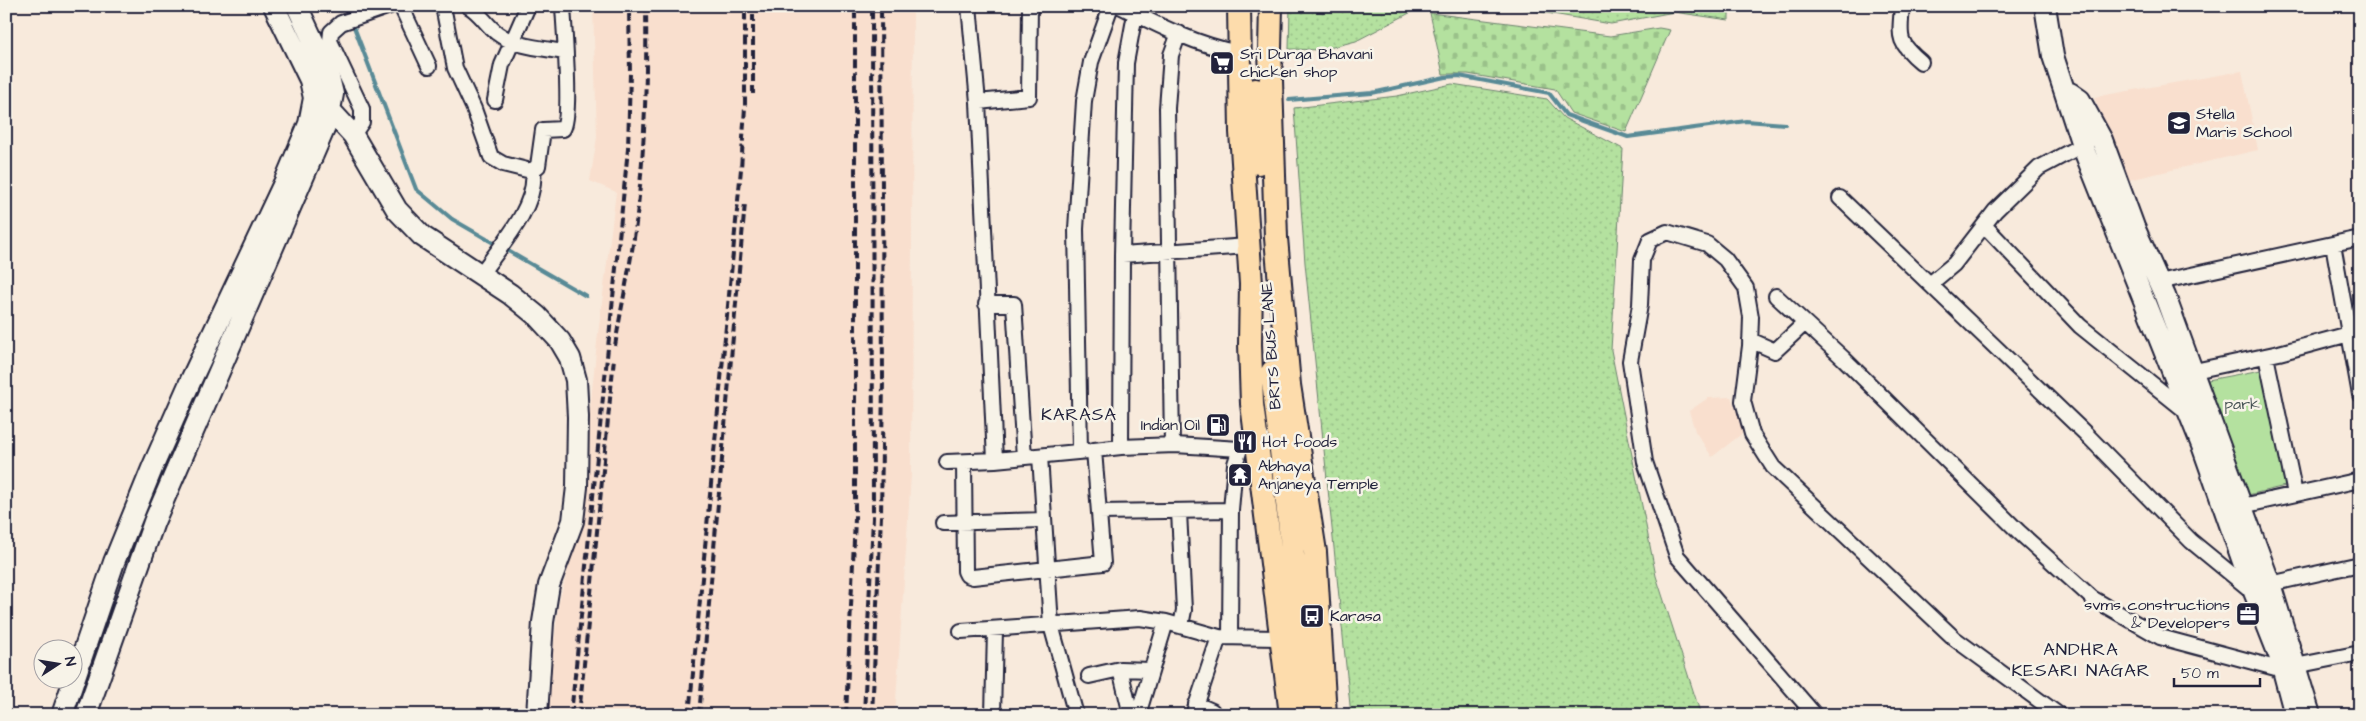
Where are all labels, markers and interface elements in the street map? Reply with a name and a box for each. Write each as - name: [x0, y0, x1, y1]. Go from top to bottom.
- place label: Sri Durga Bhavani chicken shop: [1240, 43, 1373, 83]
- supermarket icon: Sri Durga Bhavani chicken shop: [1209, 50, 1235, 76]
- place label: Stella Maris School: [2196, 103, 2292, 143]
- school or university icon: Stella Maris School: [2166, 110, 2192, 136]
- street label: BRTS BUS LANE: [1256, 281, 1286, 410]
- park label: park: [2224, 393, 2260, 415]
- district label: KARASA: [1041, 402, 1117, 427]
- fuel station icon: Indian Oil: [1205, 412, 1231, 438]
- place label: Indian Oil: [1141, 414, 1200, 436]
- restaurant icon: Hot foods: [1232, 429, 1258, 455]
- place label: Hot foods: [1262, 431, 1337, 453]
- place label: Abhaya Anjaneya Temple: [1258, 455, 1379, 496]
- temple icon: Abhaya Anjaneya Temple: [1227, 462, 1253, 488]
- place label: svms constructions & Developers: [2084, 594, 2230, 634]
- office icon: svms constructions & Developers: [2235, 601, 2261, 627]
- bus stop icon: Karasa: [1299, 603, 1325, 629]
- place label: Karasa: [1330, 605, 1381, 627]
- district label: ANDHRA KESARI NAGAR: [2011, 637, 2151, 683]
- north arrow: [32, 638, 82, 688]
- text: N: [59, 655, 80, 668]
- scale bar: [2174, 656, 2260, 688]
- text: 50 m: [2181, 663, 2219, 684]

